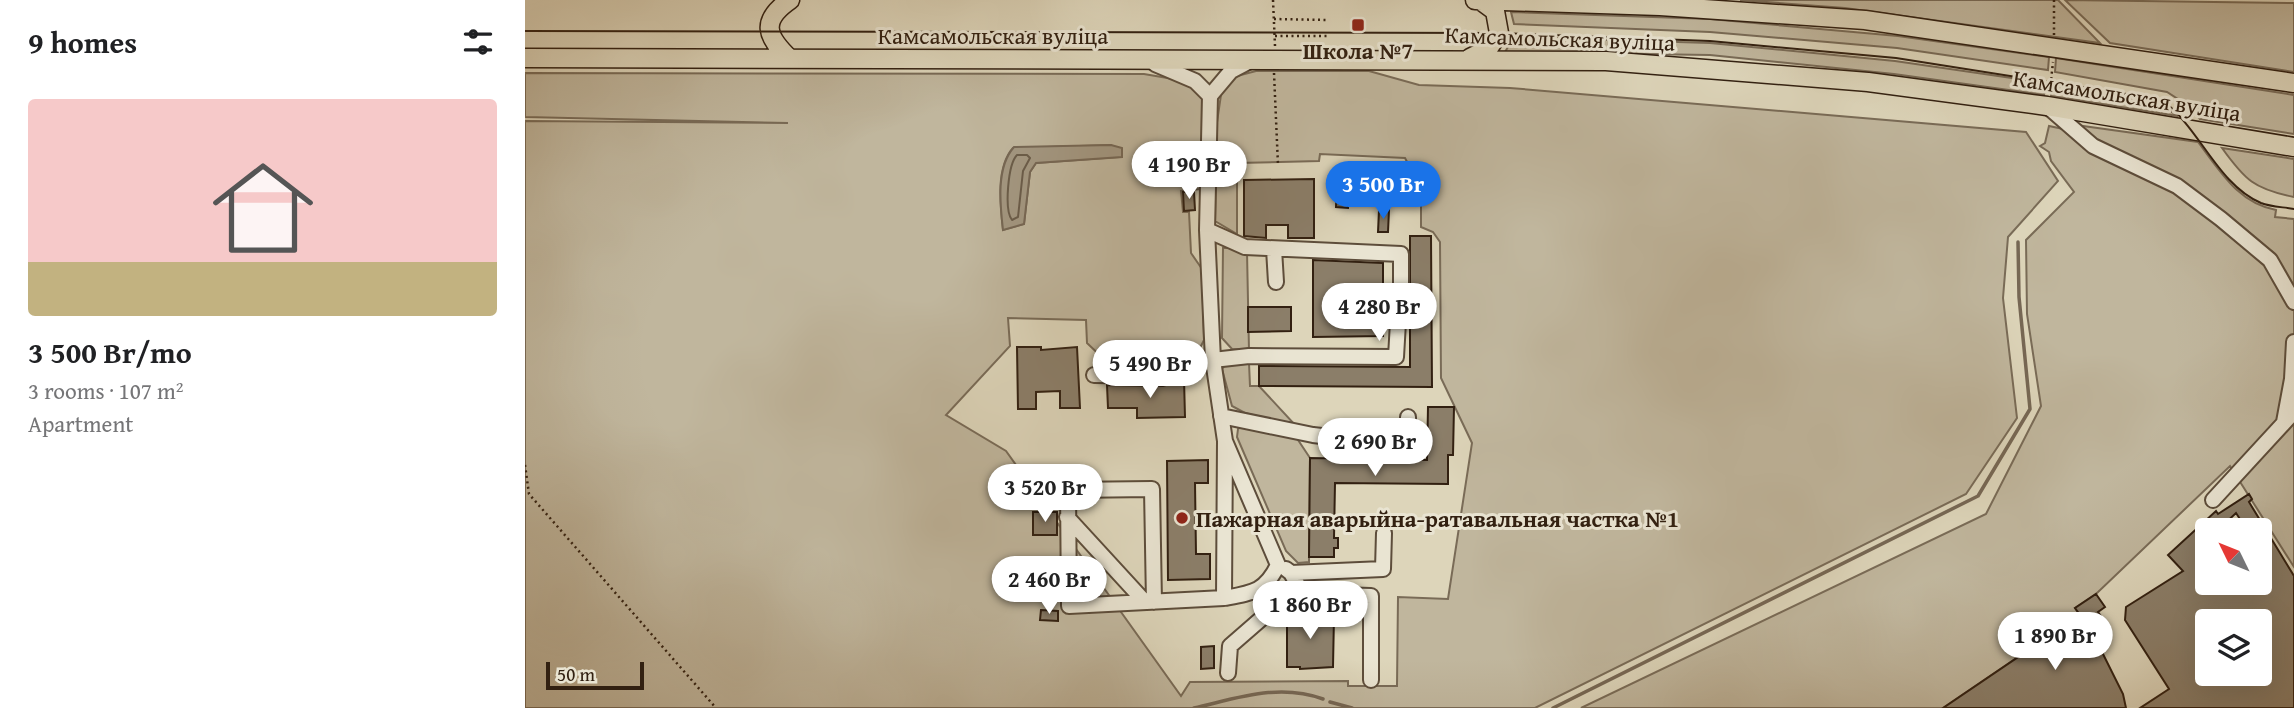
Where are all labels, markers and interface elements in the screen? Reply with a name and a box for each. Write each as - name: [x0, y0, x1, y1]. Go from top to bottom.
- marker: Школа №7: [1350, 17, 1366, 33]
- street label: Камсамольская вуліца: [1444, 17, 1676, 59]
- street label: Камсамольская вуліца: [878, 19, 1108, 52]
- text: 9 homes: [28, 20, 137, 64]
- icon: filters: [459, 23, 497, 61]
- place label: Школа №7: [1303, 34, 1413, 67]
- street label: Камсамольская вуліца: [2011, 61, 2243, 129]
- pin: 4 190 Br: [1117, 142, 1261, 201]
- icon: home: [200, 145, 326, 271]
- text: 4 190 Br: [1148, 147, 1230, 180]
- pin: 3 500 Br: [1311, 162, 1455, 221]
- text: 3 500 Br: [1342, 167, 1424, 200]
- pin: 4 280 Br: [1307, 284, 1451, 343]
- text: 4 280 Br: [1338, 289, 1420, 322]
- text: 3 500 Br/mo: [28, 330, 192, 374]
- pin: 5 490 Br: [1078, 340, 1222, 400]
- text: 5 490 Br: [1109, 346, 1191, 379]
- text: 3 rooms · 107 m²: [28, 374, 183, 407]
- text: Apartment: [28, 407, 133, 440]
- pin: 2 690 Br: [1303, 419, 1447, 478]
- text: 2 690 Br: [1334, 424, 1416, 457]
- pin: 3 520 Br: [973, 464, 1117, 524]
- text: 3 520 Br: [1004, 470, 1086, 503]
- place label: Пажарная аварыйна-ратавальная частка №1: [1196, 502, 1679, 535]
- marker: Пажарная аварыйна-ратавальная частка №1: [1174, 510, 1190, 526]
- north arrow: [2195, 518, 2271, 595]
- map controls: [2195, 518, 2272, 686]
- pin: 2 460 Br: [977, 556, 1121, 616]
- text: 2 460 Br: [1008, 562, 1090, 595]
- pin: 1 860 Br: [1238, 582, 1382, 641]
- text: 1 860 Br: [1269, 587, 1351, 620]
- button: layers: [2195, 609, 2272, 686]
- pin: 1 890 Br: [1983, 612, 2127, 672]
- text: 1 890 Br: [2014, 618, 2096, 651]
- scale bar: [546, 659, 644, 691]
- text: 50 m: [557, 660, 595, 688]

